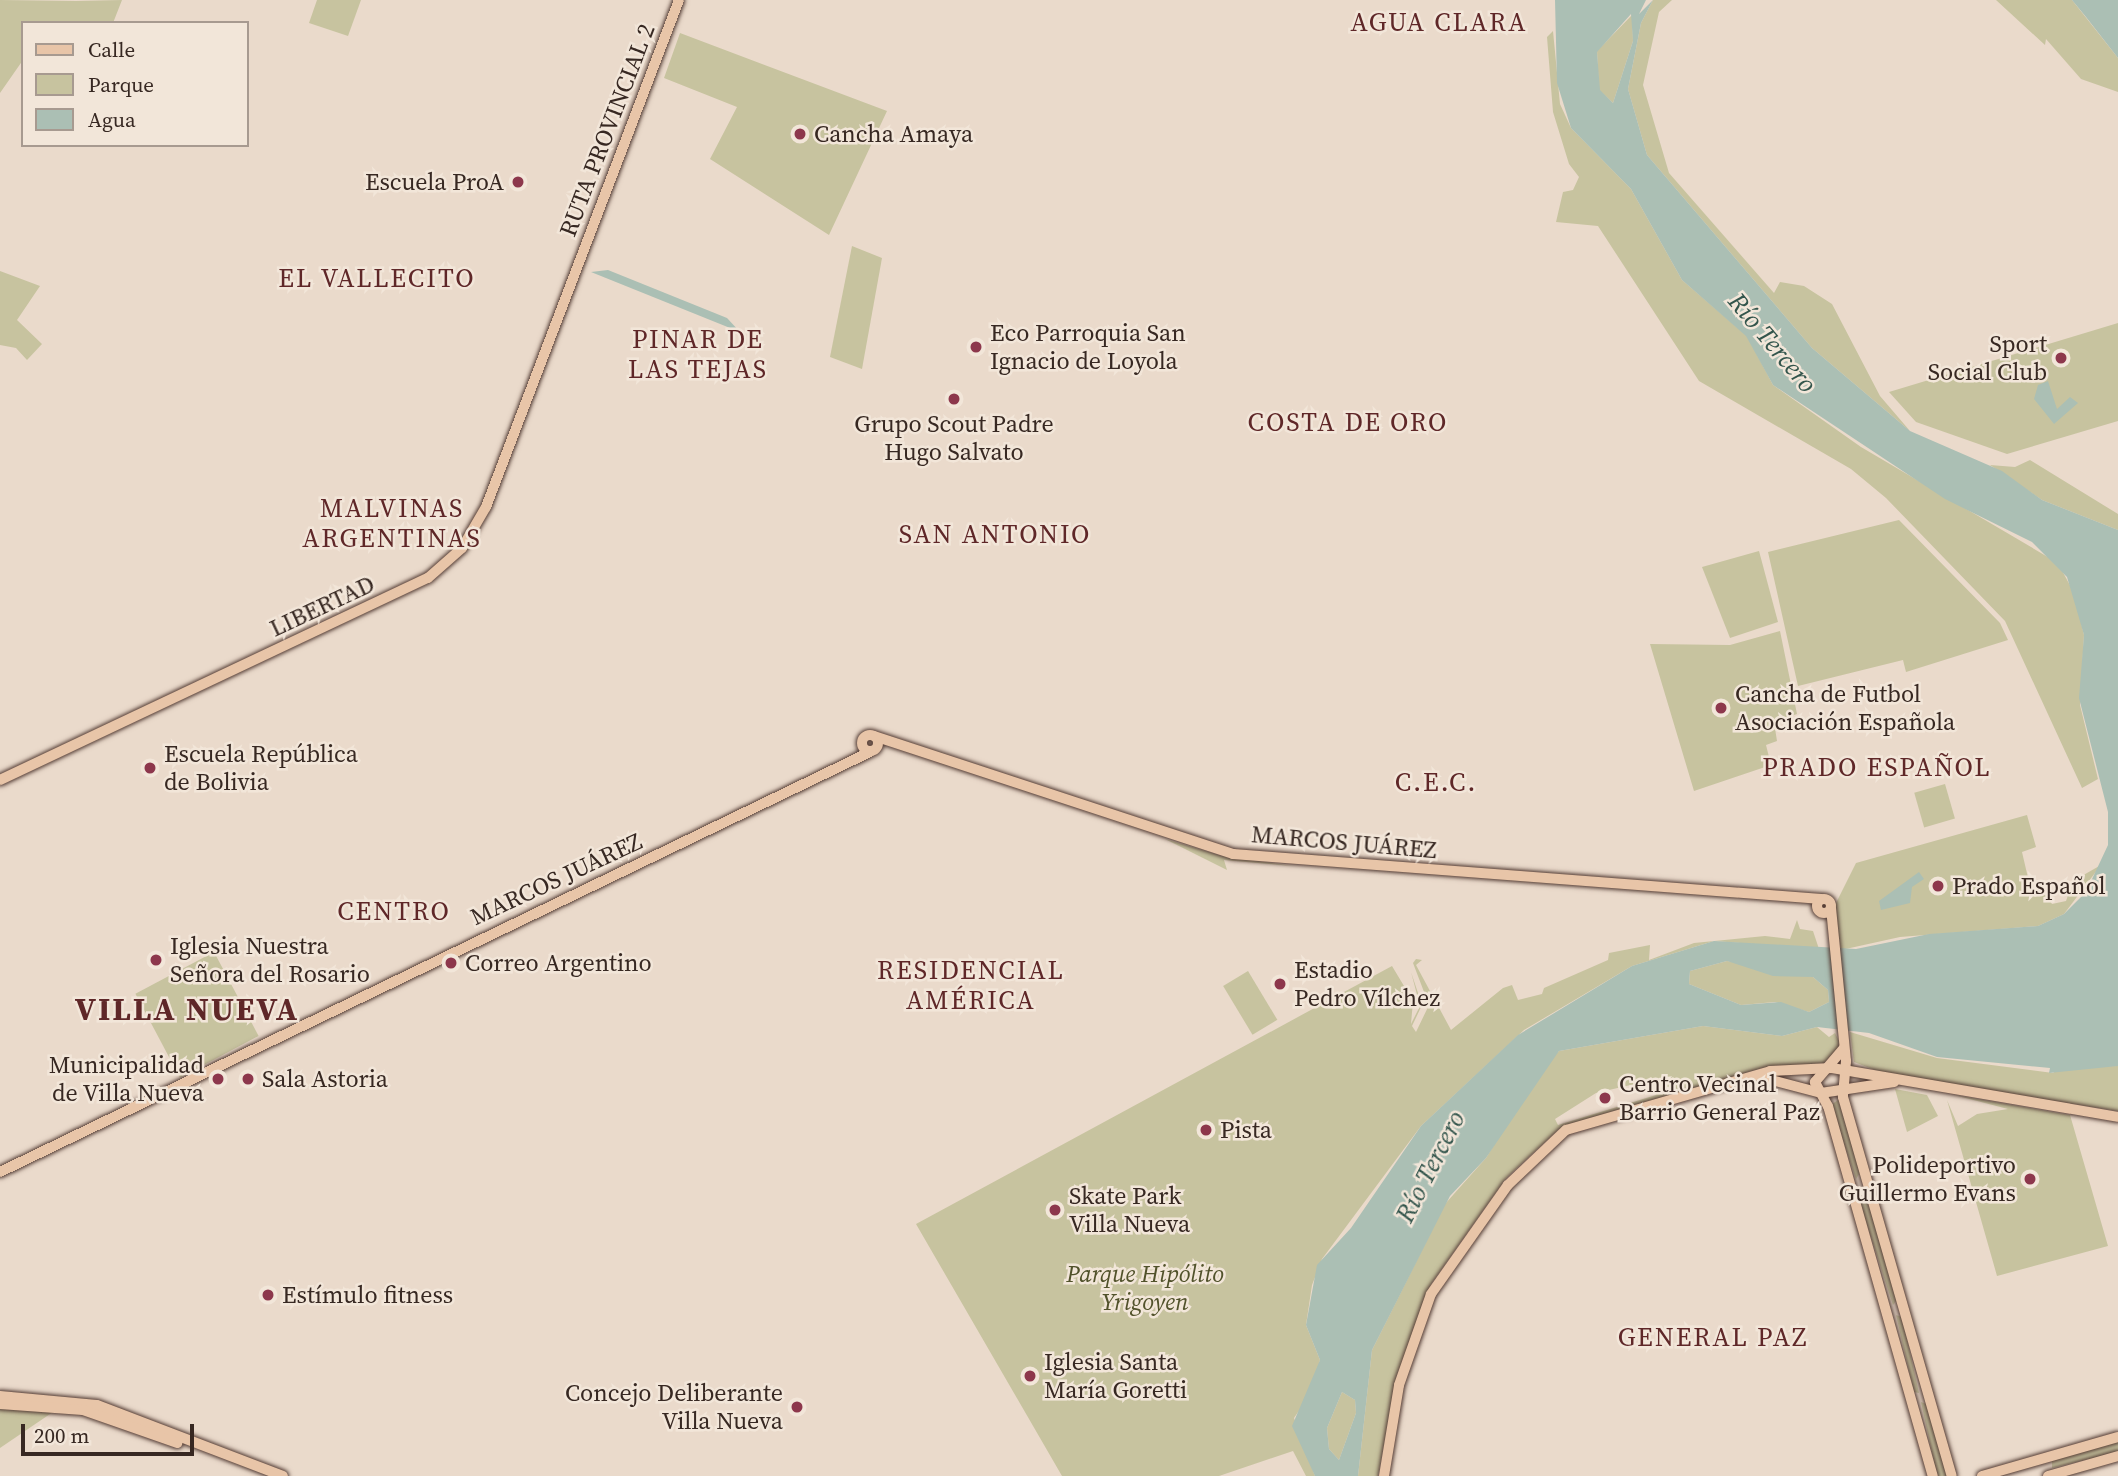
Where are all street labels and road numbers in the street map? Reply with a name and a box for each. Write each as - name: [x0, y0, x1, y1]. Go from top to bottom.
- street label: RUTA PROVINCIAL 2: [553, 20, 661, 240]
- street label: LIBERTAD: [265, 569, 379, 643]
- street label: MARCOS JUÁREZ: [1250, 820, 1438, 864]
- street label: MARCOS JUÁREZ: [466, 827, 646, 931]

